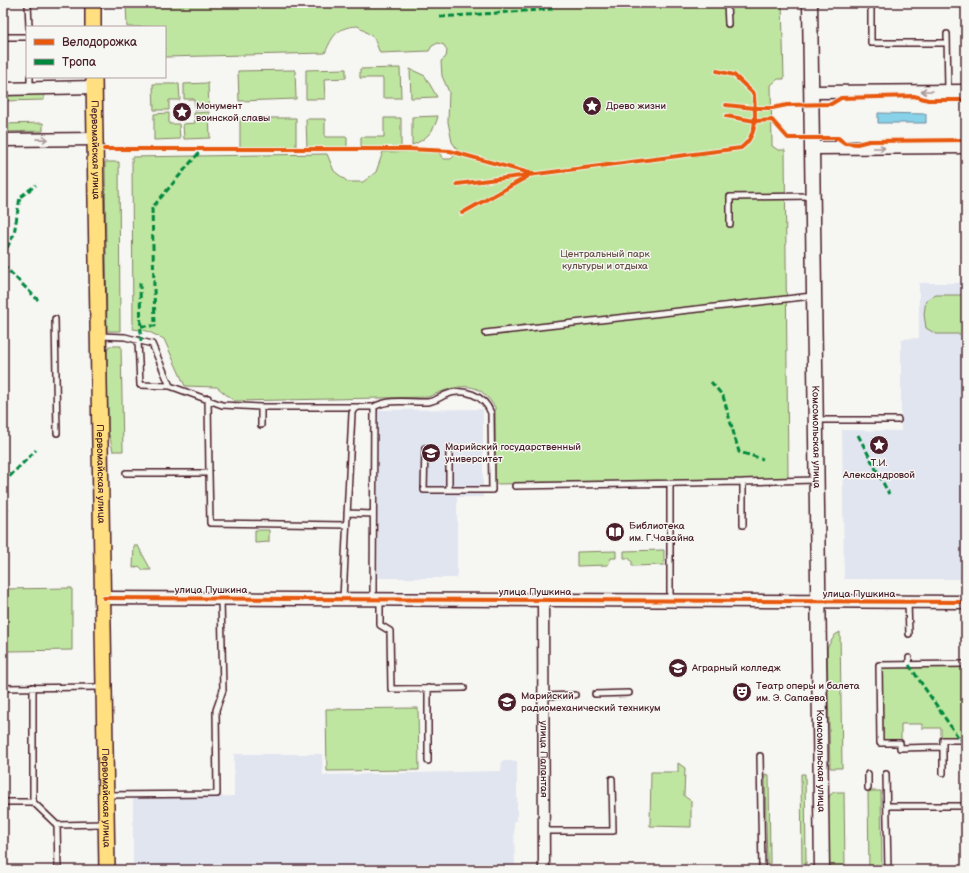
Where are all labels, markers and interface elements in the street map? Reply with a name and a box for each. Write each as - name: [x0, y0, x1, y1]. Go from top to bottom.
- legend: [26, 26, 166, 78]
- text: Велодорожка: [62, 35, 137, 50]
- text: Тропа: [62, 55, 96, 70]
- one-way arrow: [921, 87, 934, 95]
- place icon: Древо жизни: [581, 95, 603, 117]
- street label: Первомайская улица: [88, 100, 102, 200]
- place label: Монумент воинской славы: [196, 100, 270, 124]
- place label: Древо жизни: [606, 100, 666, 112]
- place icon: Монумент воинской славы: [171, 101, 193, 123]
- one-way arrow: [35, 135, 48, 143]
- one-way arrow: [872, 144, 885, 152]
- park label: Центральный парк культуры и отдыха: [560, 248, 650, 272]
- street label: Комсомольская улица: [809, 385, 823, 489]
- street label: Первомайская улица: [94, 424, 107, 524]
- place icon: Т.И. Александровой: [868, 434, 890, 456]
- place label: Марийский государственный университет: [445, 441, 581, 465]
- school or university icon: Марийский государственный университет: [420, 442, 442, 464]
- place label: Т.И. Александровой: [842, 457, 915, 481]
- place label: Библиотека им. Г.Чавайна: [629, 520, 694, 544]
- library icon: Библиотека им. Г.Чавайна: [604, 521, 626, 543]
- street label: улица Пушкина: [175, 584, 247, 596]
- street label: улица Пушкина: [499, 586, 571, 598]
- street label: улица Пушкина: [823, 588, 895, 600]
- school or university icon: Аграрный колледж: [667, 657, 689, 679]
- place label: Аграрный колледж: [691, 662, 781, 674]
- place label: Театр оперы и балета им. Э. Сапаева: [756, 680, 860, 704]
- theatre icon: Театр оперы и балета им. Э. Сапаева: [731, 681, 753, 703]
- place label: Марийский радиомеханический техникум: [521, 690, 661, 714]
- school or university icon: Марийский радиомеханический техникум: [496, 691, 518, 713]
- street label: Комсомольская улица: [814, 709, 827, 812]
- street label: улица Палантая: [537, 720, 550, 798]
- street label: Первомайская улица: [99, 748, 113, 848]

